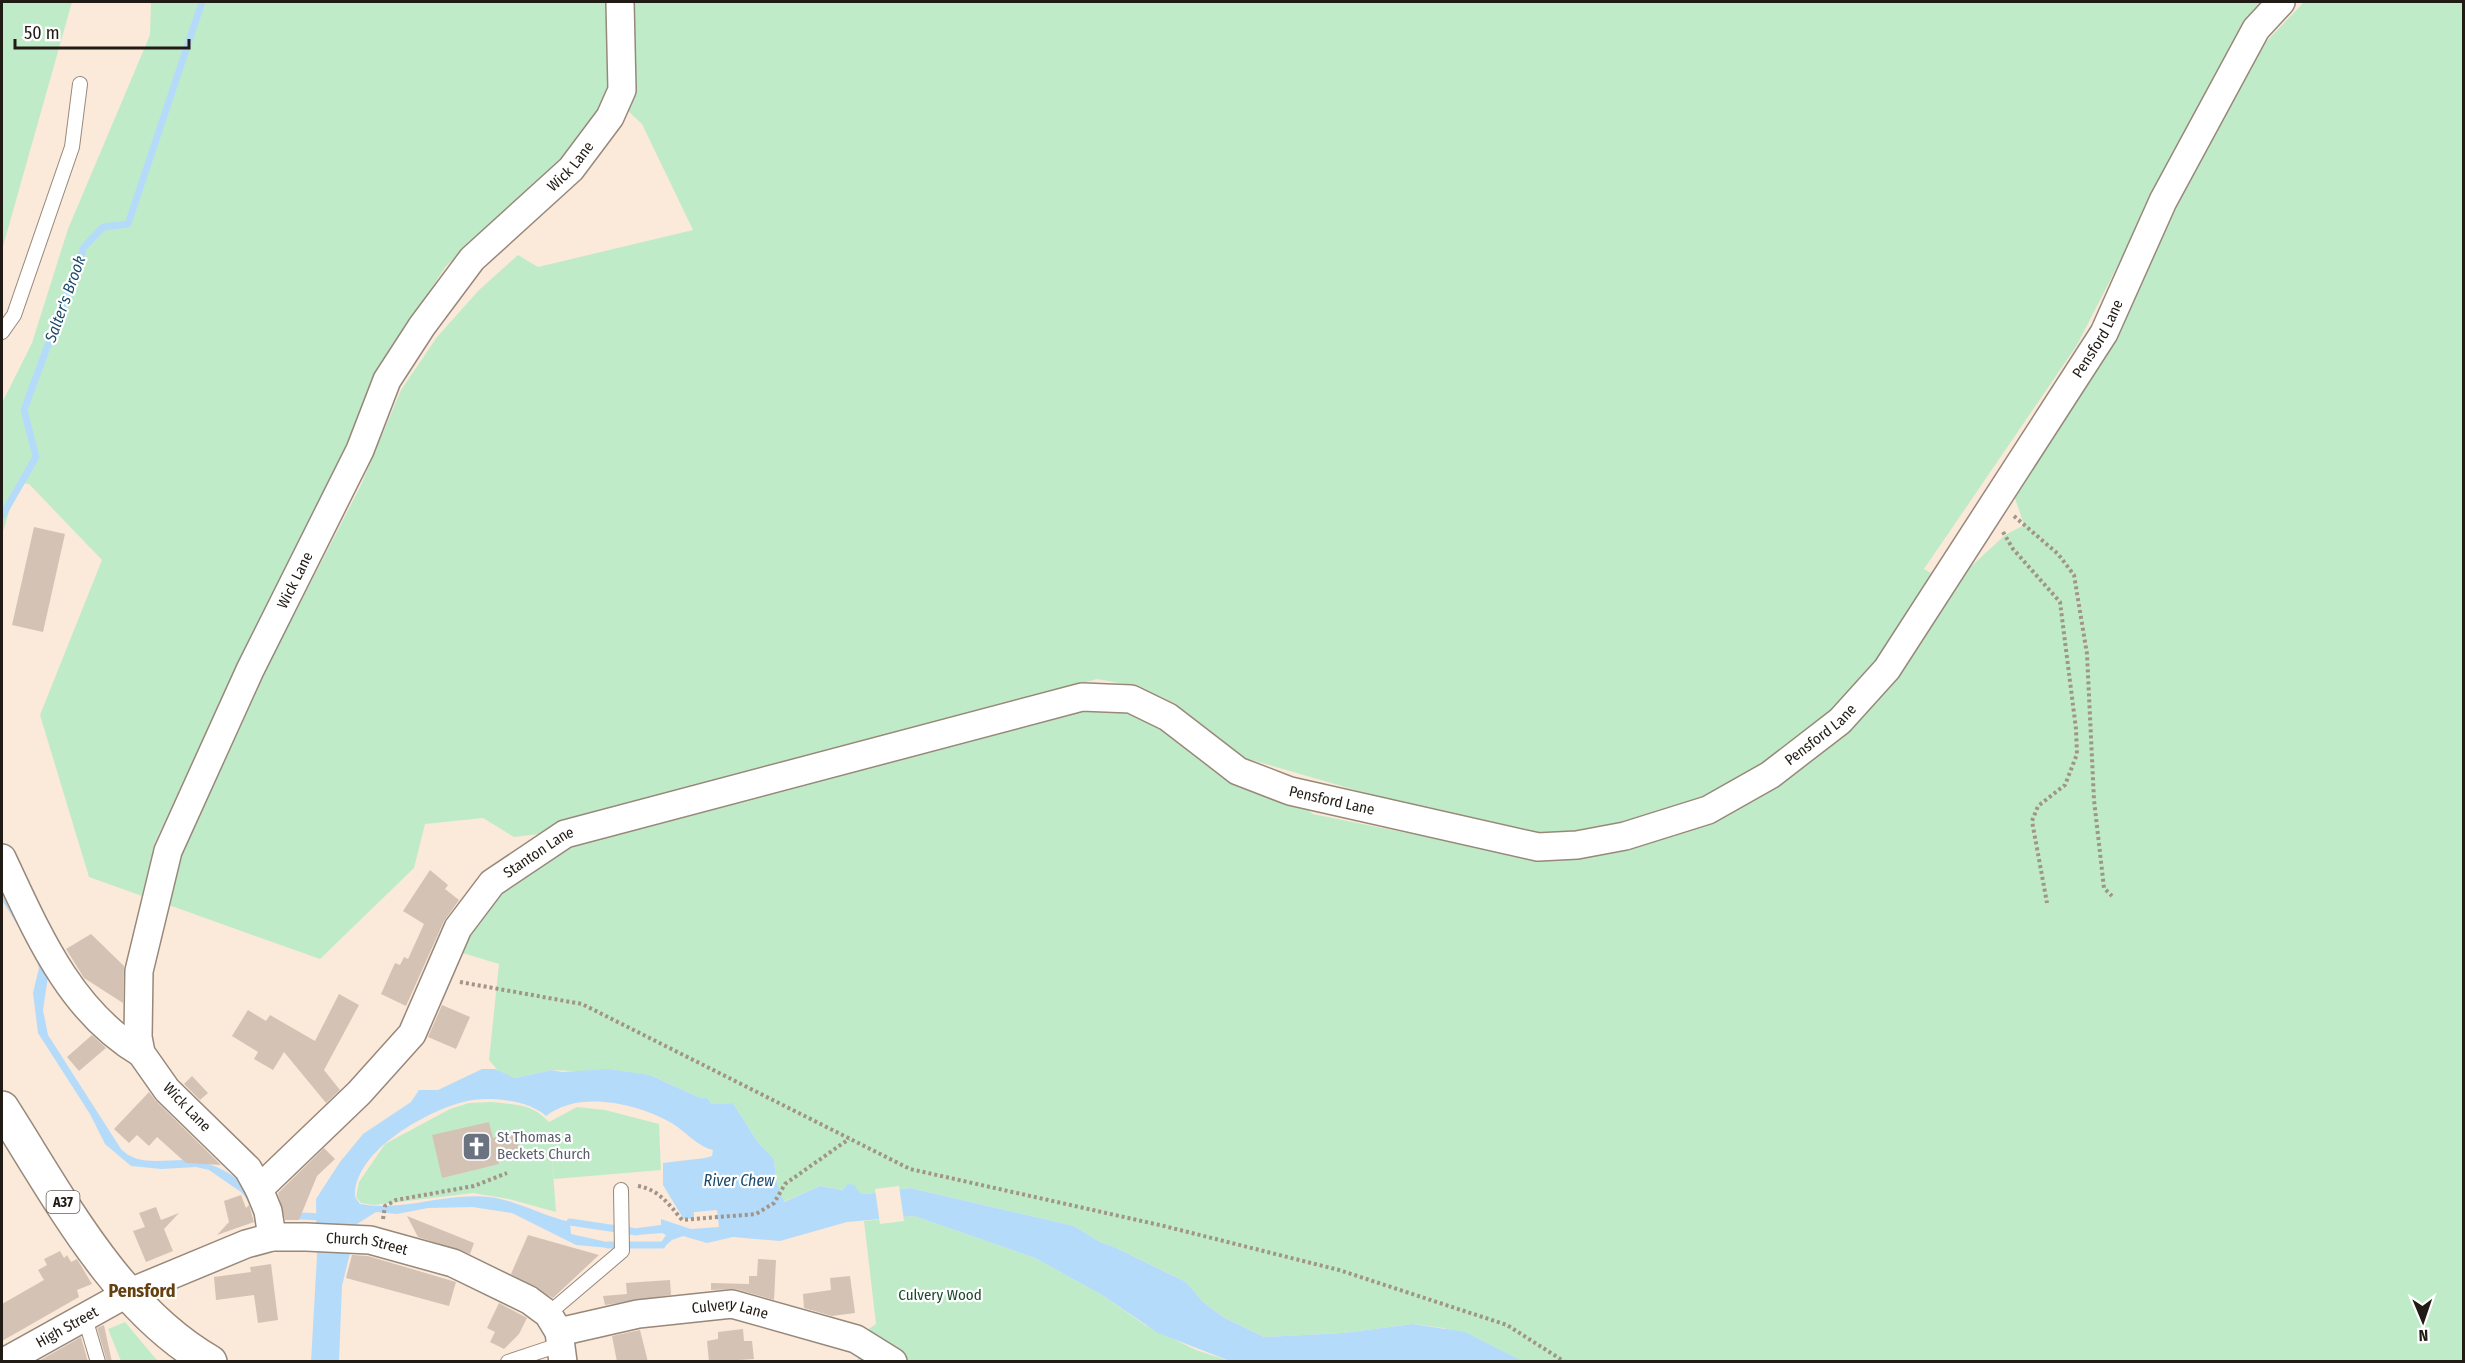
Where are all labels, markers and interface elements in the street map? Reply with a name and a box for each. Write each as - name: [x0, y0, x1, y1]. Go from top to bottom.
- scale bar: [15, 12, 189, 50]
- text: 50 m: [24, 22, 60, 44]
- street label: Wick Lane: [543, 138, 598, 195]
- water label: Salter's Brook: [40, 253, 89, 346]
- street label: Pensford Lane: [2069, 297, 2127, 381]
- street label: Wick Lane: [273, 549, 317, 612]
- street label: Pensford Lane: [1781, 700, 1860, 769]
- street label: Pensford Lane: [1287, 782, 1376, 819]
- street label: Stanton Lane: [500, 823, 576, 882]
- street label: Wick Lane: [159, 1079, 215, 1135]
- place label: St Thomas a Beckets Church: [497, 1128, 591, 1163]
- church icon: St Thomas a Beckets Church: [460, 1130, 492, 1162]
- water label: River Chew: [704, 1171, 775, 1190]
- road number: A37: [46, 1191, 80, 1213]
- street label: Church Street: [326, 1229, 410, 1259]
- district label: Pensford: [109, 1280, 175, 1302]
- park label: Culvery Wood: [898, 1286, 982, 1304]
- north arrow: [2393, 1291, 2453, 1351]
- street label: Culvery Lane: [691, 1295, 770, 1323]
- street label: High Street: [33, 1302, 101, 1351]
- text: N: [2418, 1326, 2429, 1345]

